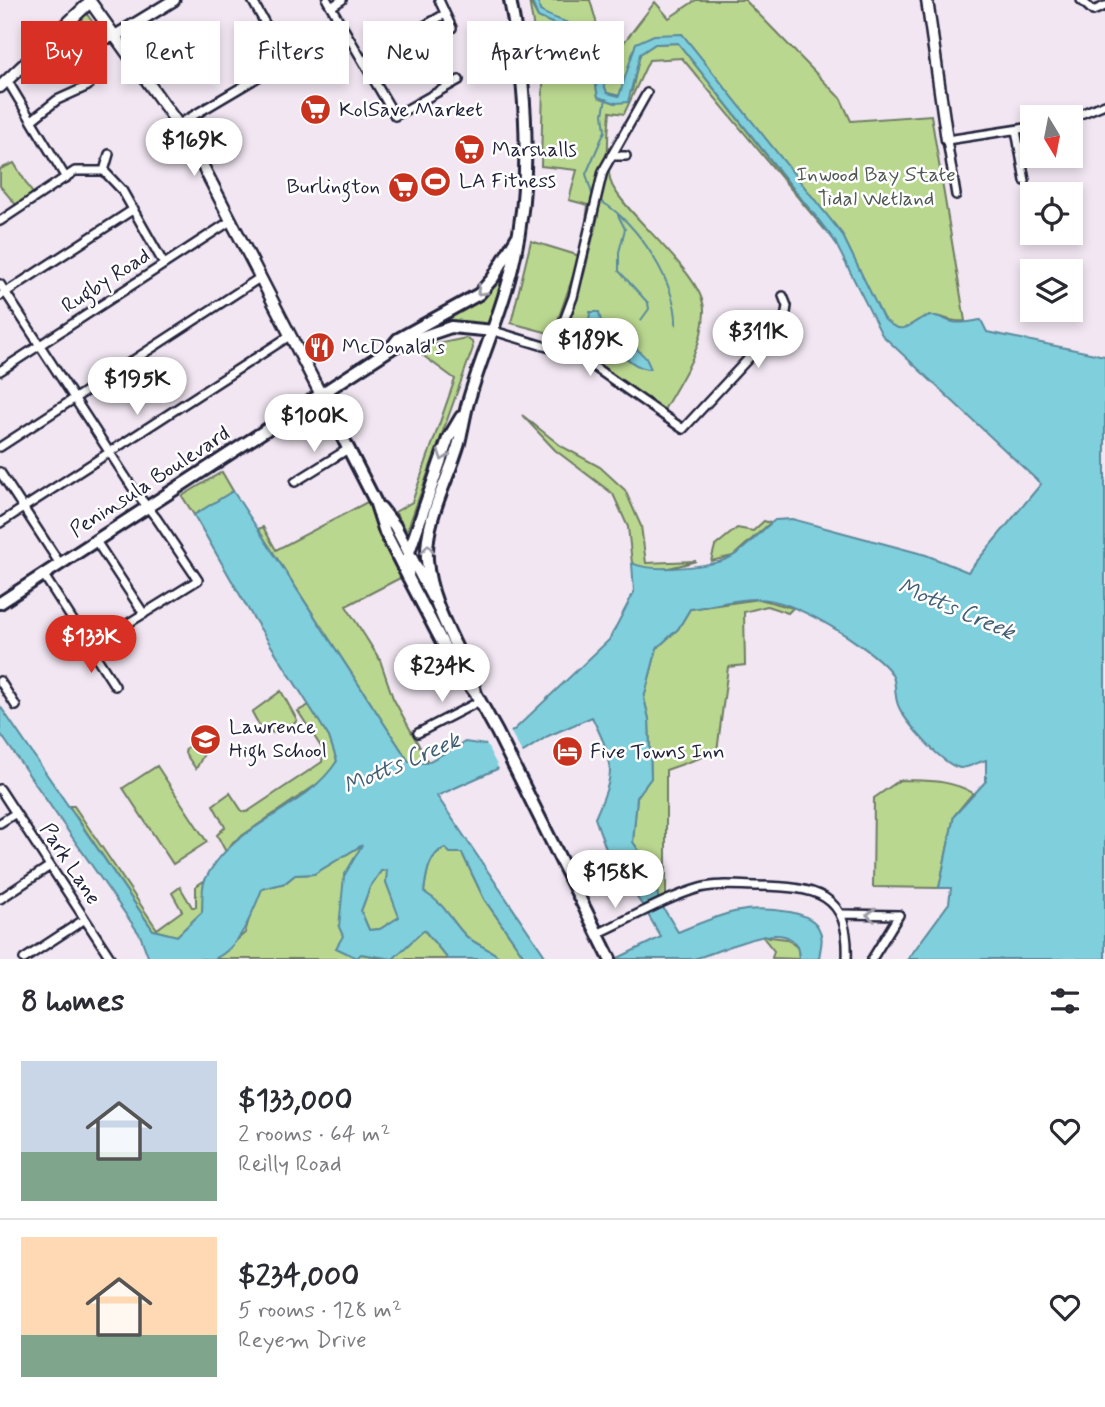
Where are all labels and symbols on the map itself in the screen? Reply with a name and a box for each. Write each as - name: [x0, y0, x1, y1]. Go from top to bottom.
- supermarket icon: KolSave Market: [299, 93, 333, 127]
- place label: KolSave Market: [339, 96, 483, 124]
- north arrow: [1020, 105, 1083, 168]
- pin: $169K: [145, 118, 243, 178]
- supermarket icon: Marshalls: [452, 133, 486, 167]
- place label: Marshalls: [492, 136, 577, 164]
- park label: Inwood Bay State Tidal Wetland: [796, 161, 956, 213]
- sports icon: LA Fitness: [419, 164, 453, 198]
- place label: LA Fitness: [459, 167, 556, 195]
- supermarket icon: Burlington: [386, 170, 420, 204]
- place label: Burlington: [286, 173, 380, 203]
- street label: Rugby Road: [56, 242, 157, 322]
- one-way arrow: [476, 283, 489, 296]
- pin: $311K: [709, 310, 807, 370]
- pin: $189K: [541, 318, 639, 378]
- restaurant icon: McDonald's: [302, 330, 336, 364]
- place label: McDonald's: [342, 333, 445, 361]
- pin: $195K: [88, 358, 186, 417]
- pin: $100K: [265, 394, 363, 454]
- street label: Peninsula Boulevard: [65, 420, 235, 544]
- one-way arrow: [437, 450, 451, 462]
- one-way arrow: [420, 543, 435, 554]
- water label: Motts Creek: [893, 572, 1020, 649]
- pin: $133K: [42, 616, 140, 675]
- pin: $234K: [393, 644, 491, 704]
- place label: Lawrence High School: [229, 713, 327, 767]
- school or university icon: Lawrence High School: [189, 722, 223, 756]
- water label: Motts Creek: [339, 725, 466, 802]
- hotel icon: Five Towns Inn: [550, 735, 584, 769]
- place label: Five Towns Inn: [590, 738, 725, 766]
- street label: Park Lane: [33, 818, 107, 910]
- pin: $158K: [566, 850, 664, 910]
- one-way arrow: [865, 907, 876, 922]

